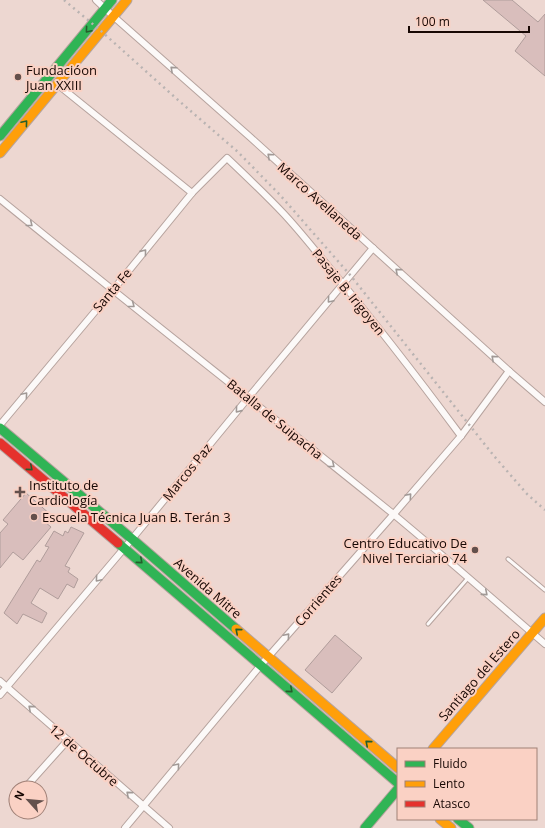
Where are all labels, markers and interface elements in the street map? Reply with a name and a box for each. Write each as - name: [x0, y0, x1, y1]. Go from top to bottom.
- scale bar: [409, 8, 529, 34]
- text: 100 m: [415, 13, 450, 30]
- one-way arrow: [85, 25, 92, 33]
- place label: Fundacióon Juan XXIII: [24, 61, 97, 94]
- one-way arrow: [170, 67, 178, 74]
- marker: Fundacióon Juan XXIII: [13, 72, 23, 82]
- one-way arrow: [20, 120, 27, 127]
- one-way arrow: [267, 153, 275, 160]
- street label: Marco Avellaneda: [274, 158, 366, 244]
- one-way arrow: [26, 219, 33, 226]
- street label: Pasaje B. Irigoyen: [308, 245, 390, 339]
- one-way arrow: [140, 249, 147, 256]
- street label: Santa Fe: [89, 264, 135, 316]
- one-way arrow: [395, 268, 403, 275]
- one-way arrow: [328, 295, 335, 302]
- one-way arrow: [127, 301, 134, 308]
- one-way arrow: [491, 355, 499, 363]
- street label: Batalla de Suipacha: [223, 375, 327, 463]
- one-way arrow: [21, 392, 28, 399]
- one-way arrow: [235, 406, 242, 413]
- street label: Marcos Paz: [158, 440, 216, 504]
- one-way arrow: [327, 460, 334, 467]
- one-way arrow: [25, 464, 32, 471]
- place label: Instituto de Cardiología: [29, 476, 98, 509]
- marker: Instituto de Cardiología: [14, 486, 26, 498]
- one-way arrow: [405, 493, 412, 501]
- place label: Escuela Técnica Juan B. Terán 3: [42, 508, 231, 526]
- marker: Escuela Técnica Juan B. Terán 3: [29, 512, 39, 522]
- place label: Centro Educativo De Nivel Terciario 74: [343, 534, 468, 567]
- marker: Centro Educativo De Nivel Terciario 74: [470, 545, 480, 555]
- street label: Avenida Mitre: [170, 554, 246, 622]
- one-way arrow: [135, 557, 143, 564]
- street label: Corrientes: [290, 570, 346, 630]
- one-way arrow: [95, 575, 102, 582]
- one-way arrow: [481, 589, 488, 596]
- street label: Santiago del Estero: [434, 625, 524, 725]
- one-way arrow: [235, 628, 243, 635]
- one-way arrow: [282, 633, 289, 640]
- one-way arrow: [286, 686, 293, 693]
- one-way arrow: [28, 706, 36, 713]
- street label: 12 de Octubre: [45, 720, 123, 790]
- one-way arrow: [366, 740, 373, 747]
- legend: [397, 748, 537, 820]
- text: Fluido: [433, 755, 467, 772]
- one-way arrow: [172, 763, 179, 771]
- text: Lento: [433, 775, 465, 792]
- north arrow: [8, 780, 48, 820]
- text: N: [10, 788, 27, 803]
- one-way arrow: [126, 791, 133, 798]
- text: Atasco: [433, 795, 470, 812]

